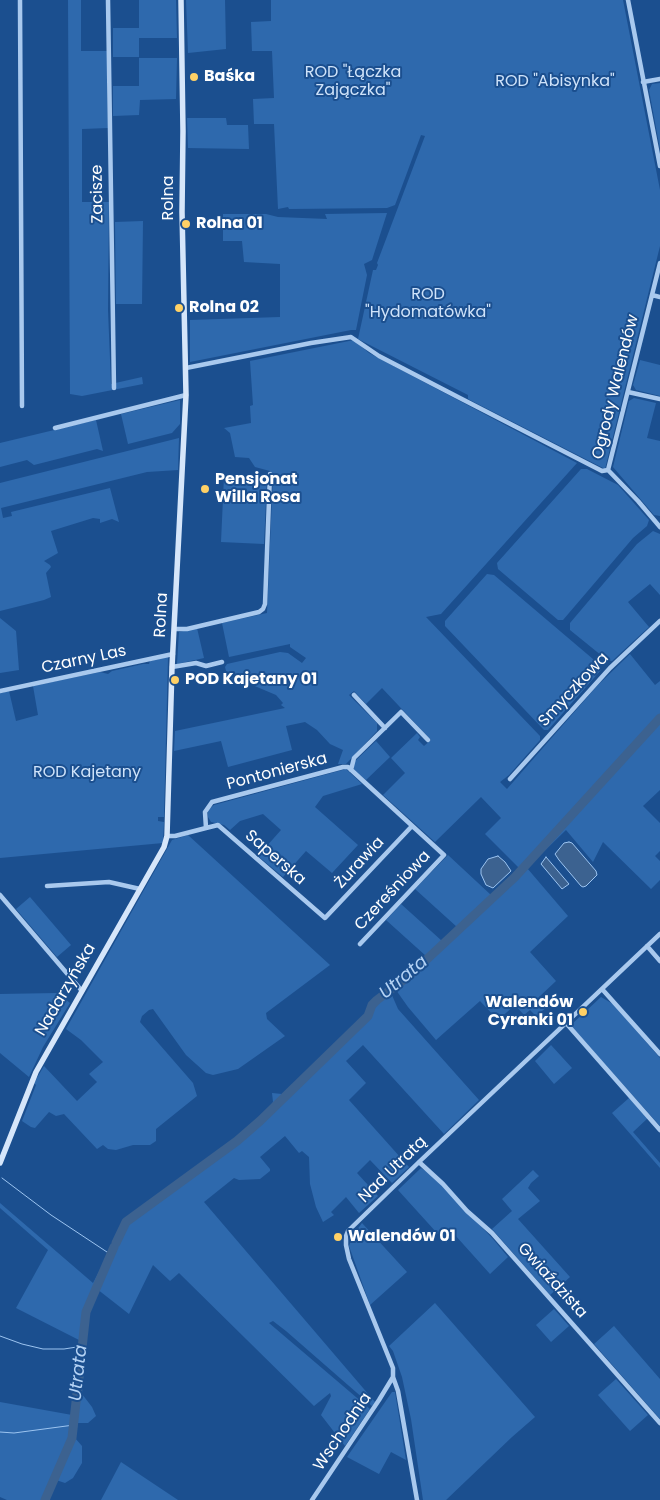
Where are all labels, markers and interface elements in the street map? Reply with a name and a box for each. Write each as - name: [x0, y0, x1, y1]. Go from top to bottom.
- park label: ROD "Łączka Zajączka": [305, 63, 401, 101]
- place label: Baśka: [204, 67, 255, 87]
- marker: Baśka: [188, 71, 200, 83]
- park label: ROD "Abisynka": [495, 72, 615, 92]
- street label: Zacisze: [88, 165, 108, 223]
- street label: Rolna: [159, 176, 179, 220]
- place label: Rolna 01: [196, 214, 263, 234]
- marker: Rolna 01: [180, 218, 192, 230]
- park label: ROD "Hydomatówka": [365, 285, 491, 323]
- place label: Rolna 02: [189, 298, 259, 318]
- marker: Rolna 02: [173, 302, 185, 314]
- street label: Ogrody Walendów: [589, 313, 643, 461]
- place label: Pensjonat Willa Rosa: [215, 470, 301, 508]
- marker: Pensjonat Willa Rosa: [199, 483, 211, 495]
- street label: Rolna: [151, 592, 173, 638]
- street label: Czarny Las: [40, 642, 128, 678]
- street label: Smyczkowa: [535, 649, 613, 731]
- place label: POD Kajetany 01: [185, 670, 317, 690]
- marker: POD Kajetany 01: [169, 674, 181, 686]
- street label: Pontonierska: [225, 749, 329, 795]
- park label: ROD Kajetany: [33, 763, 141, 783]
- street label: Saperska: [241, 826, 309, 890]
- street label: Żurawia: [331, 833, 389, 893]
- street label: Czereśniowa: [351, 847, 435, 935]
- street label: Nadarzyńska: [32, 940, 100, 1040]
- water label: Utrata: [375, 952, 433, 1004]
- place label: Walendów Cyranki 01: [485, 993, 573, 1031]
- marker: Walendów Cyranki 01: [577, 1006, 589, 1018]
- street label: Nad Utratą: [355, 1133, 431, 1207]
- place label: Walendów 01: [348, 1227, 456, 1247]
- marker: Walendów 01: [332, 1231, 344, 1243]
- street label: Gwiaździsta: [513, 1239, 591, 1323]
- water label: Utrata: [65, 1344, 93, 1402]
- street label: Wschodnia: [310, 1389, 376, 1475]

